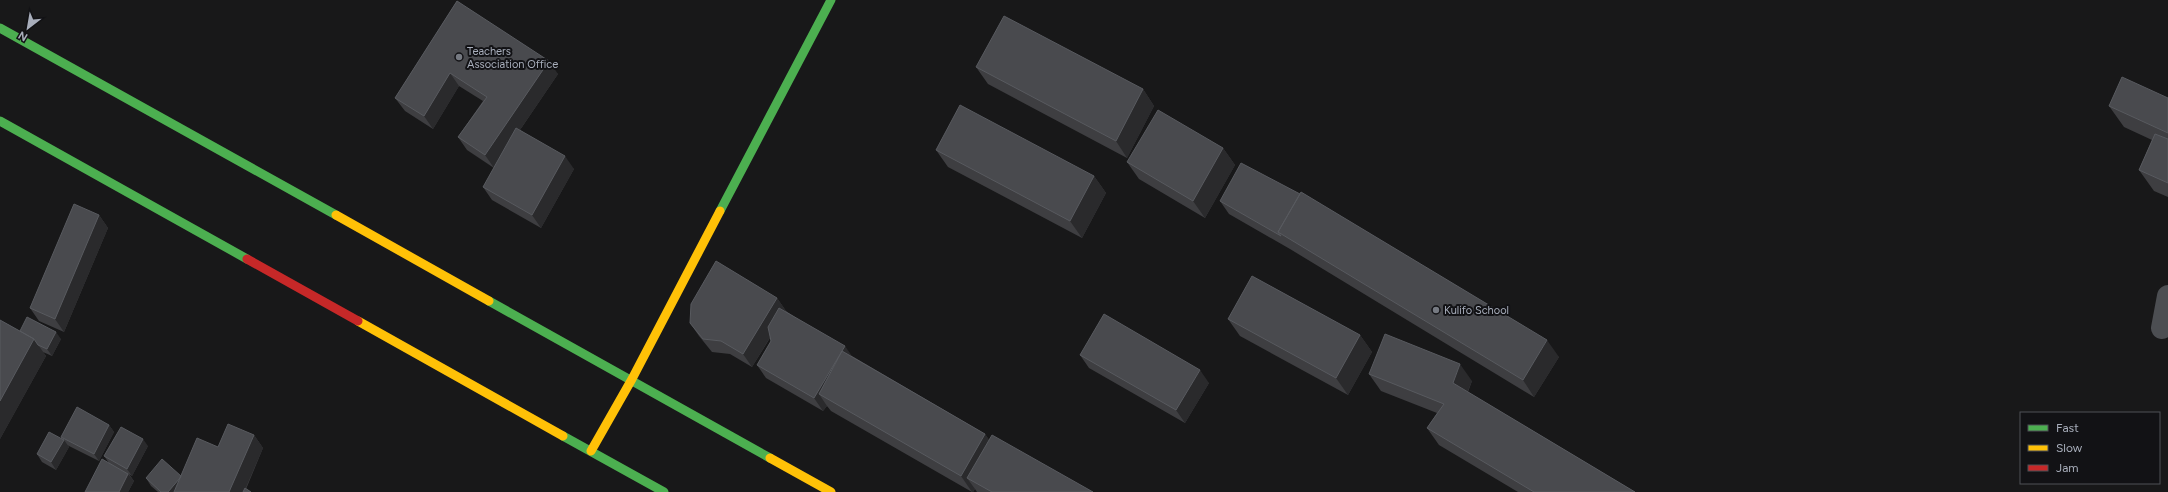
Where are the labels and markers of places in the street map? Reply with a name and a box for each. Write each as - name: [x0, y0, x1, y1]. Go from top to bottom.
- place label: Teachers Association Office: [467, 45, 558, 71]
- marker: Teachers Association Office: [454, 52, 464, 62]
- place label: Kulifo School: [1444, 304, 1509, 317]
- marker: Kulifo School: [1431, 305, 1441, 315]

